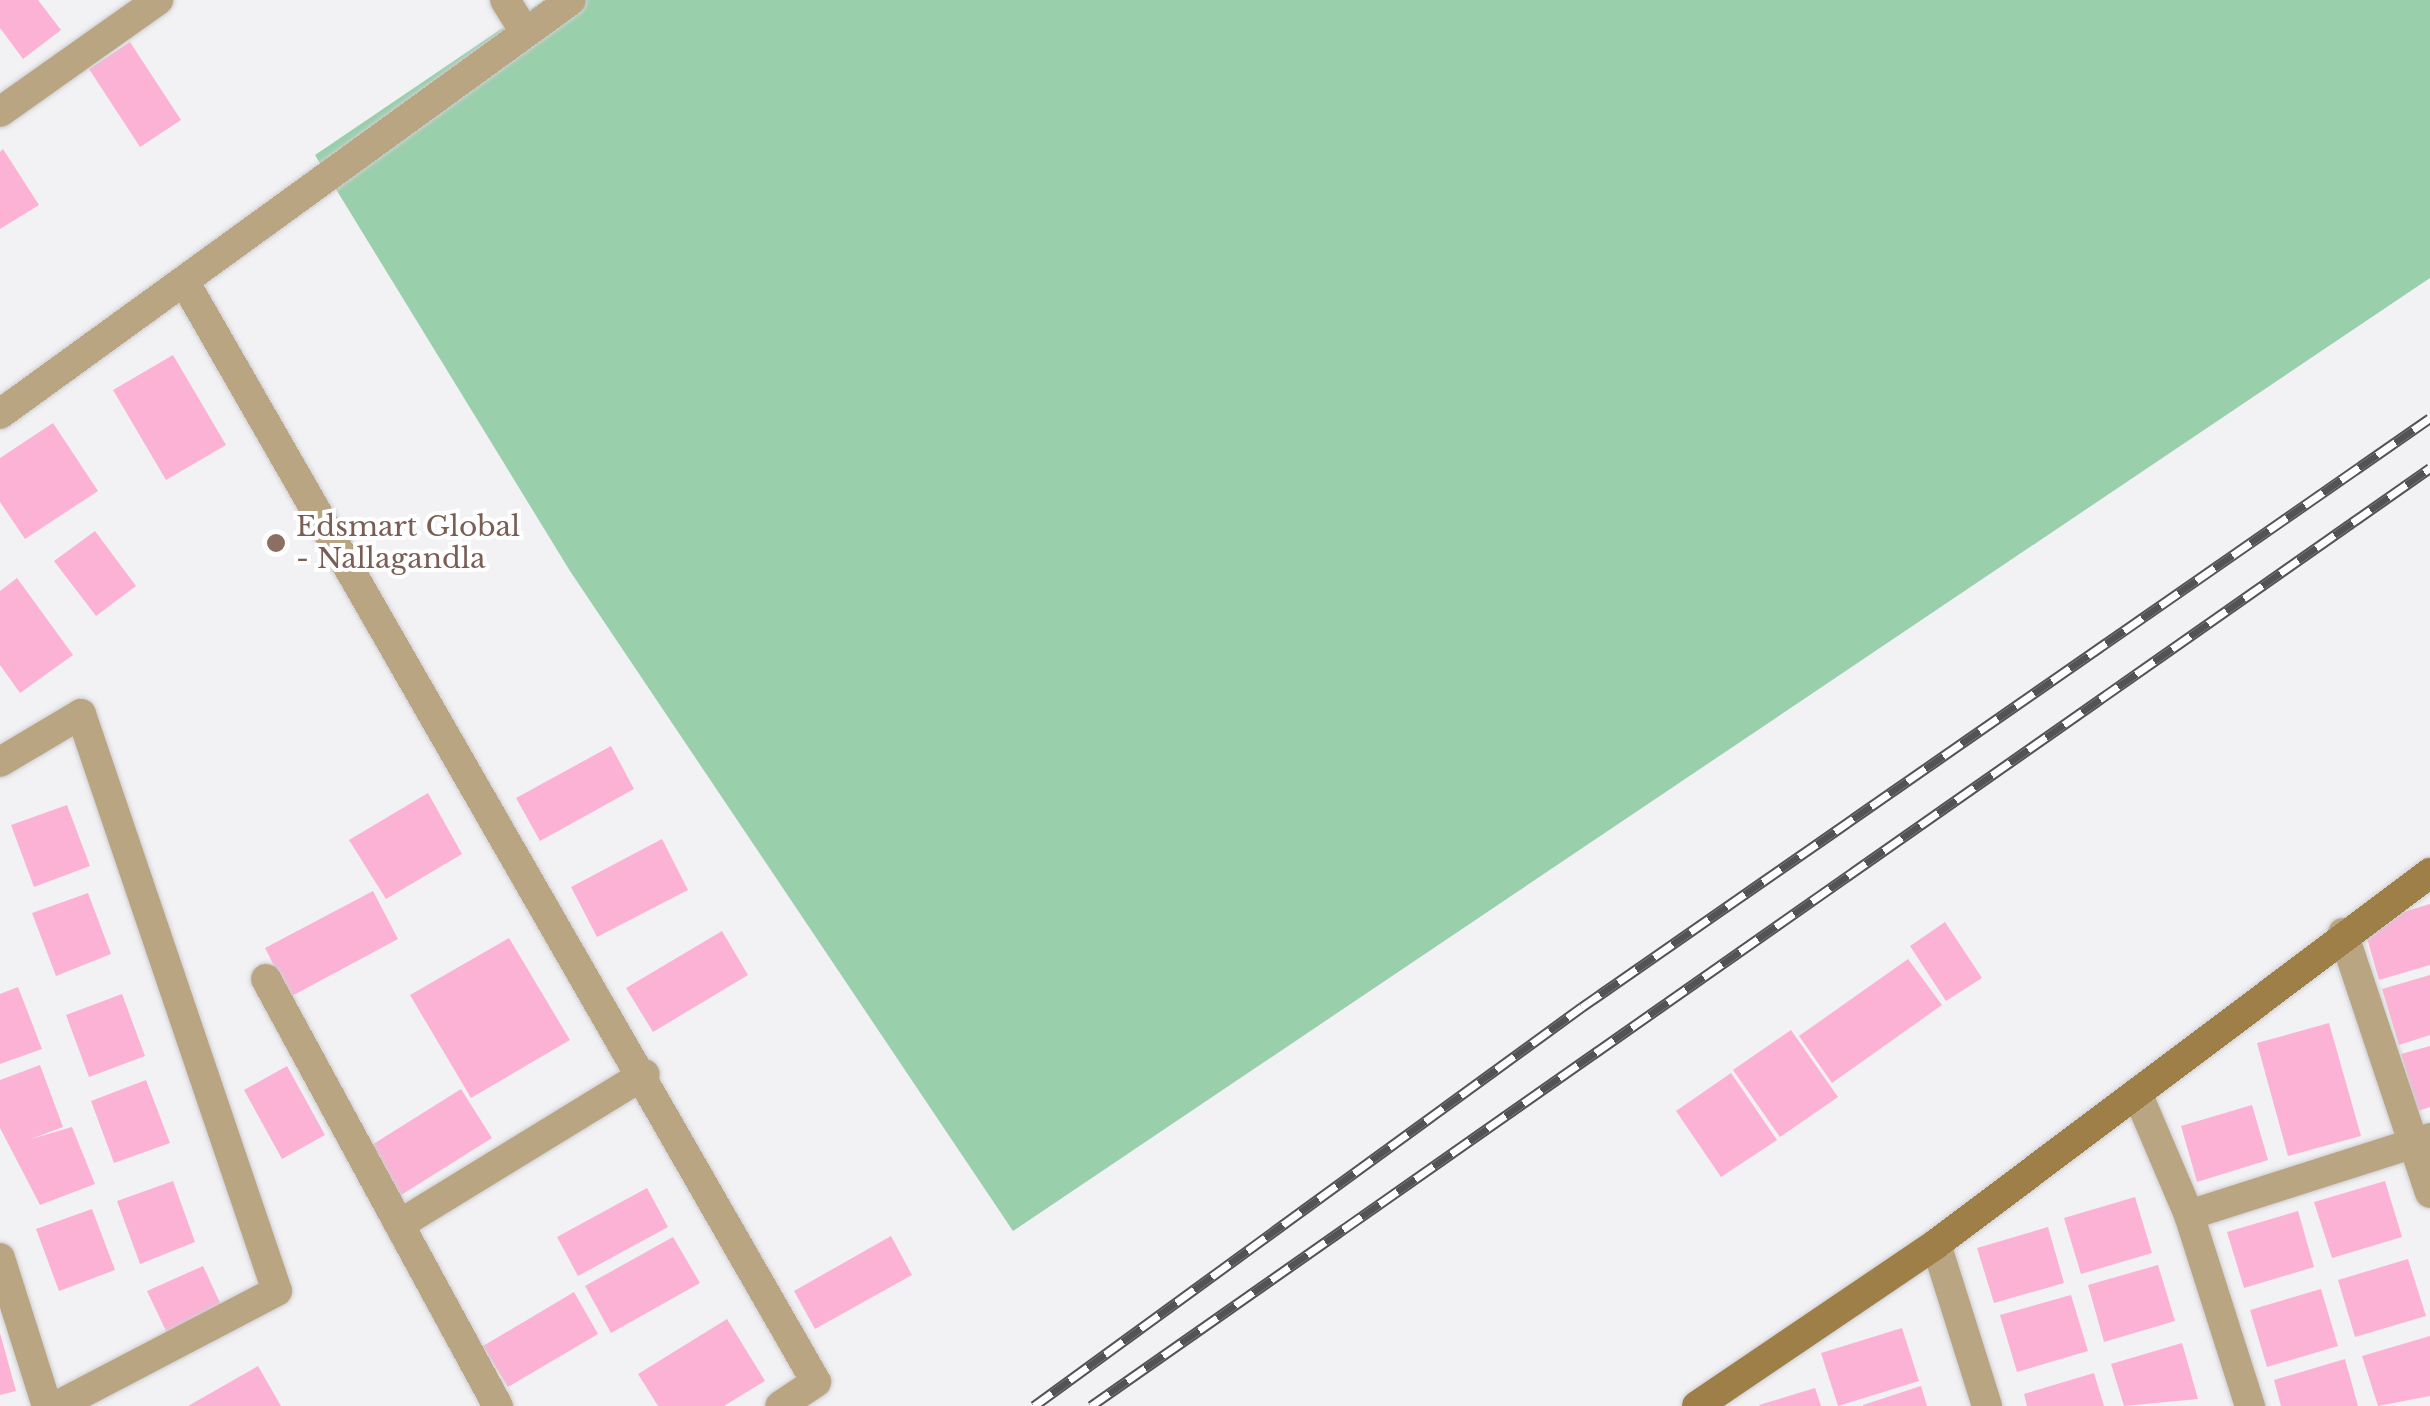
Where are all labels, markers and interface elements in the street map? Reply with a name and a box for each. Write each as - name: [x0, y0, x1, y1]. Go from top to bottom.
- place label: Edsmart Global - Nallagandla: [296, 510, 520, 576]
- marker: Edsmart Global - Nallagandla: [265, 532, 287, 554]

